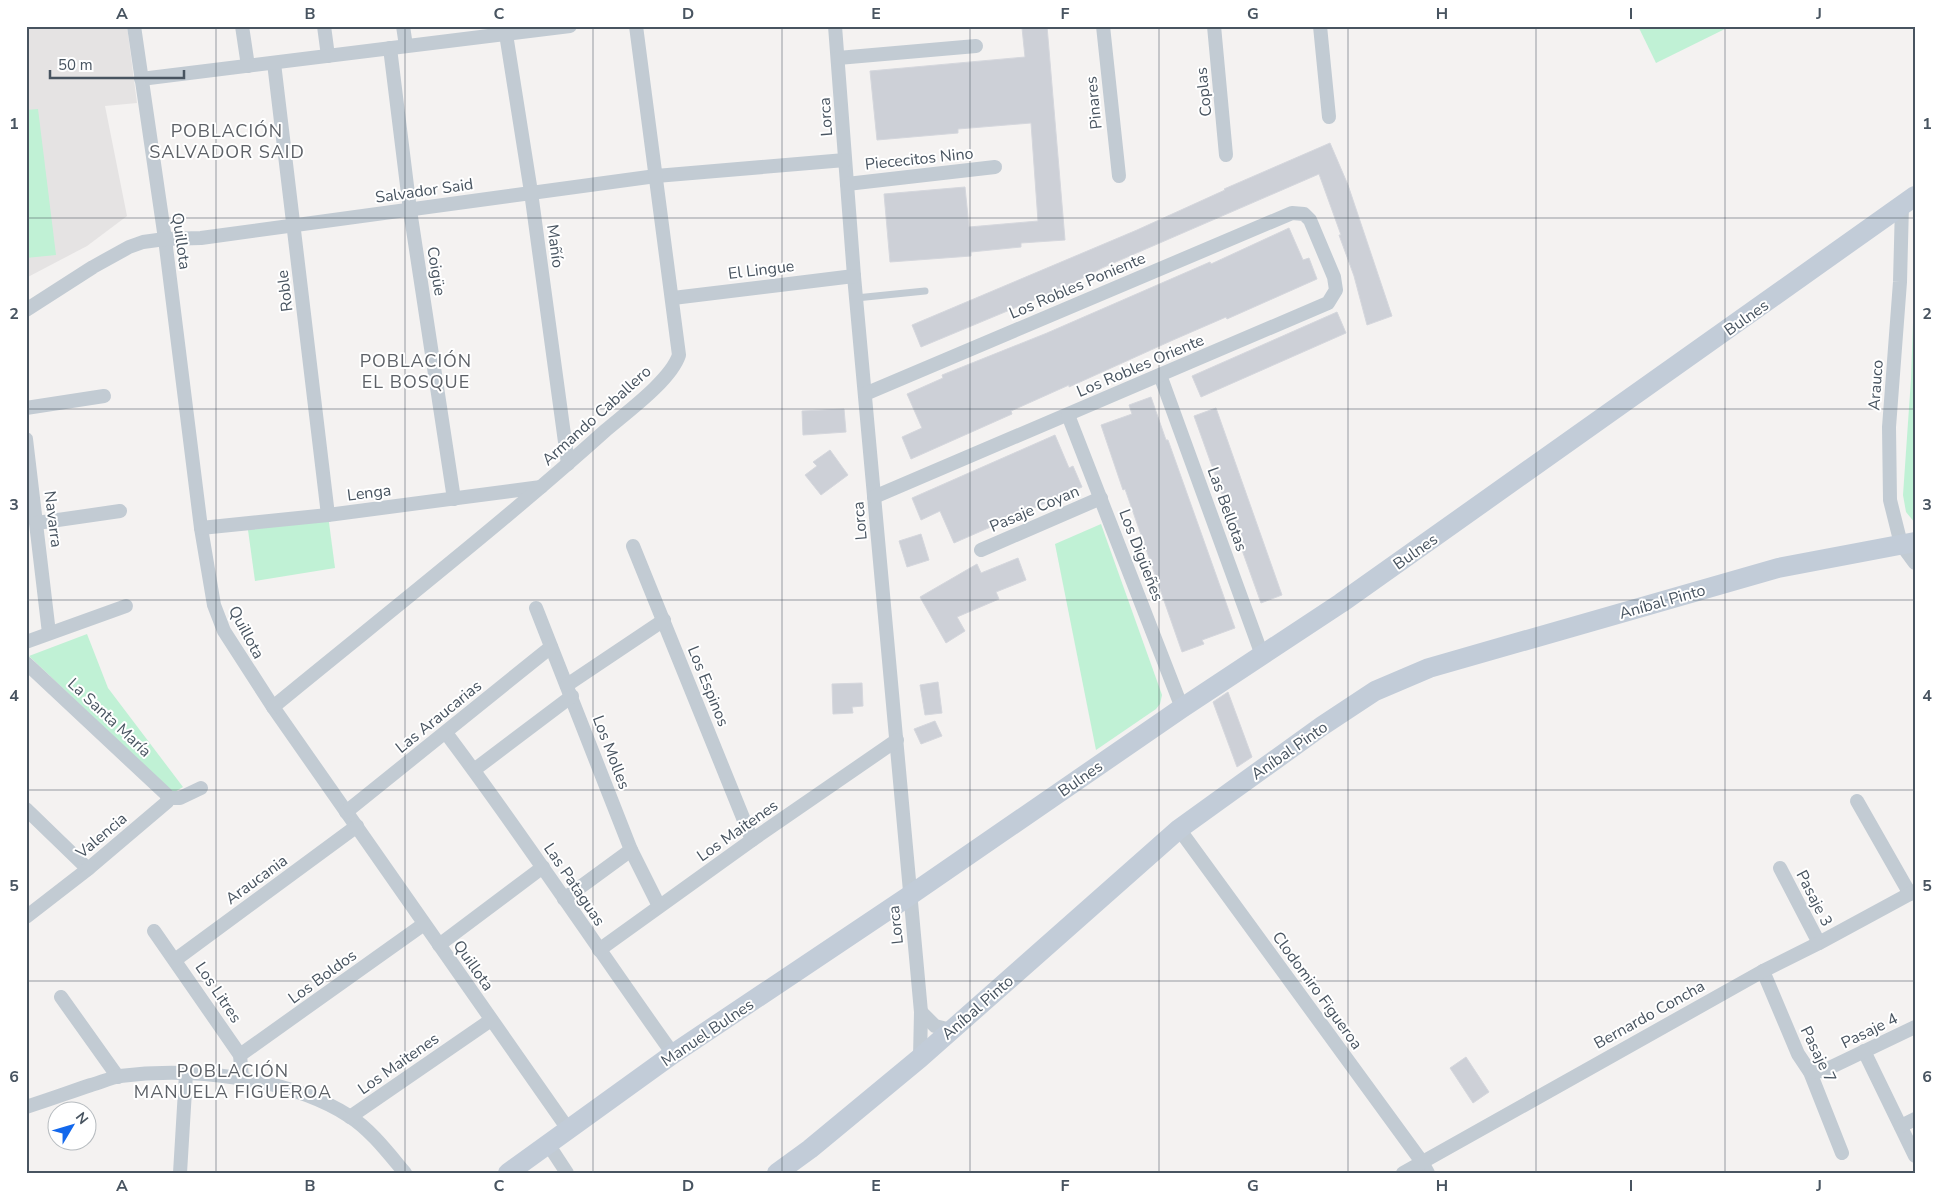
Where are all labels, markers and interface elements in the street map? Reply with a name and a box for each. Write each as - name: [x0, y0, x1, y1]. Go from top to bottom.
- text: A: [116, 3, 128, 25]
- text: B: [304, 3, 316, 25]
- text: C: [494, 3, 505, 25]
- text: D: [682, 3, 694, 25]
- text: E: [871, 3, 881, 25]
- text: F: [1061, 3, 1070, 25]
- text: G: [1247, 3, 1259, 25]
- text: H: [1436, 3, 1448, 25]
- text: I: [1629, 3, 1633, 25]
- text: J: [1815, 3, 1822, 25]
- scale bar: [50, 48, 184, 80]
- text: 50 m: [58, 55, 93, 75]
- street label: Coplas: [1190, 66, 1218, 118]
- street label: Pinares: [1080, 75, 1108, 131]
- street label: Lorca: [814, 97, 838, 137]
- text: 1: [9, 113, 19, 135]
- text: 1: [1922, 113, 1932, 135]
- district label: POBLACIÓN SALVADOR SAID: [149, 119, 305, 164]
- street label: Piececitos Nino: [864, 142, 975, 176]
- street label: Salvador Said: [374, 173, 475, 209]
- street label: Quillota: [166, 211, 196, 271]
- street label: Mañío: [541, 223, 569, 269]
- street label: Coigüe: [421, 245, 451, 297]
- street label: Los Robles Poniente: [1006, 247, 1149, 325]
- street label: El Lingue: [727, 255, 795, 285]
- street label: Roble: [272, 269, 298, 313]
- street label: Bulnes: [1720, 295, 1773, 341]
- text: 2: [9, 303, 19, 325]
- text: 2: [1922, 303, 1932, 325]
- street label: Los Robles Oriente: [1073, 329, 1207, 403]
- district label: POBLACIÓN EL BOSQUE: [360, 349, 472, 394]
- street label: Arauco: [1863, 359, 1889, 411]
- street label: Armando Caballero: [537, 361, 656, 471]
- street label: Las Bellotas: [1202, 464, 1252, 555]
- street label: Lenga: [346, 479, 392, 507]
- street label: Pasaje Coyan: [986, 480, 1083, 538]
- street label: Navarra: [39, 490, 67, 549]
- text: 3: [9, 494, 19, 516]
- text: 3: [1922, 494, 1932, 516]
- street label: Lorca: [847, 501, 873, 541]
- street label: Los Digüeñes: [1113, 506, 1169, 605]
- street label: Bulnes: [1389, 529, 1442, 575]
- street label: Aníbal Pinto: [1617, 579, 1708, 625]
- street label: Quillota: [223, 602, 269, 663]
- street label: Los Espinos: [682, 643, 734, 730]
- street label: La Santa María: [63, 673, 156, 762]
- street label: Las Araucarias: [391, 675, 486, 758]
- text: 4: [9, 685, 19, 707]
- text: 4: [1922, 685, 1932, 707]
- street label: Los Molles: [587, 712, 635, 792]
- street label: Aníbal Pinto: [1247, 716, 1332, 785]
- street label: Bulnes: [1054, 756, 1107, 802]
- street label: Los Maitenes: [693, 795, 783, 867]
- street label: Valencia: [71, 808, 132, 864]
- street label: Las Pataguas: [538, 839, 610, 930]
- street label: Araucania: [221, 850, 292, 910]
- street label: Pasaje 3: [1791, 867, 1838, 930]
- text: 5: [9, 875, 19, 897]
- text: 5: [1922, 875, 1932, 897]
- street label: Lorca: [883, 904, 909, 945]
- street label: Clodomiro Figueroa: [1267, 927, 1368, 1054]
- street label: Quillota: [448, 936, 499, 995]
- street label: Los Boldos: [284, 945, 361, 1009]
- street label: Los Litres: [190, 958, 247, 1027]
- street label: Aníbal Pinto: [937, 970, 1018, 1045]
- street label: Bernardo Concha: [1590, 975, 1709, 1054]
- street label: Manuel Bulnes: [657, 994, 758, 1072]
- street label: Pasaje 4: [1837, 1008, 1902, 1054]
- street label: Pasaje 7: [1795, 1022, 1841, 1086]
- street label: Los Maitenes: [354, 1028, 444, 1100]
- district label: POBLACIÓN MANUELA FIGUEROA: [134, 1059, 332, 1104]
- text: 6: [9, 1066, 19, 1088]
- text: 6: [1922, 1066, 1932, 1088]
- north arrow: [48, 1102, 98, 1152]
- text: N: [71, 1108, 93, 1128]
- text: A: [116, 1175, 128, 1197]
- text: B: [304, 1175, 316, 1197]
- text: C: [494, 1175, 505, 1197]
- text: D: [682, 1175, 694, 1197]
- text: E: [871, 1175, 881, 1197]
- text: F: [1061, 1175, 1070, 1197]
- text: G: [1247, 1175, 1259, 1197]
- text: H: [1436, 1175, 1448, 1197]
- text: I: [1629, 1175, 1633, 1197]
- text: J: [1815, 1175, 1822, 1197]

